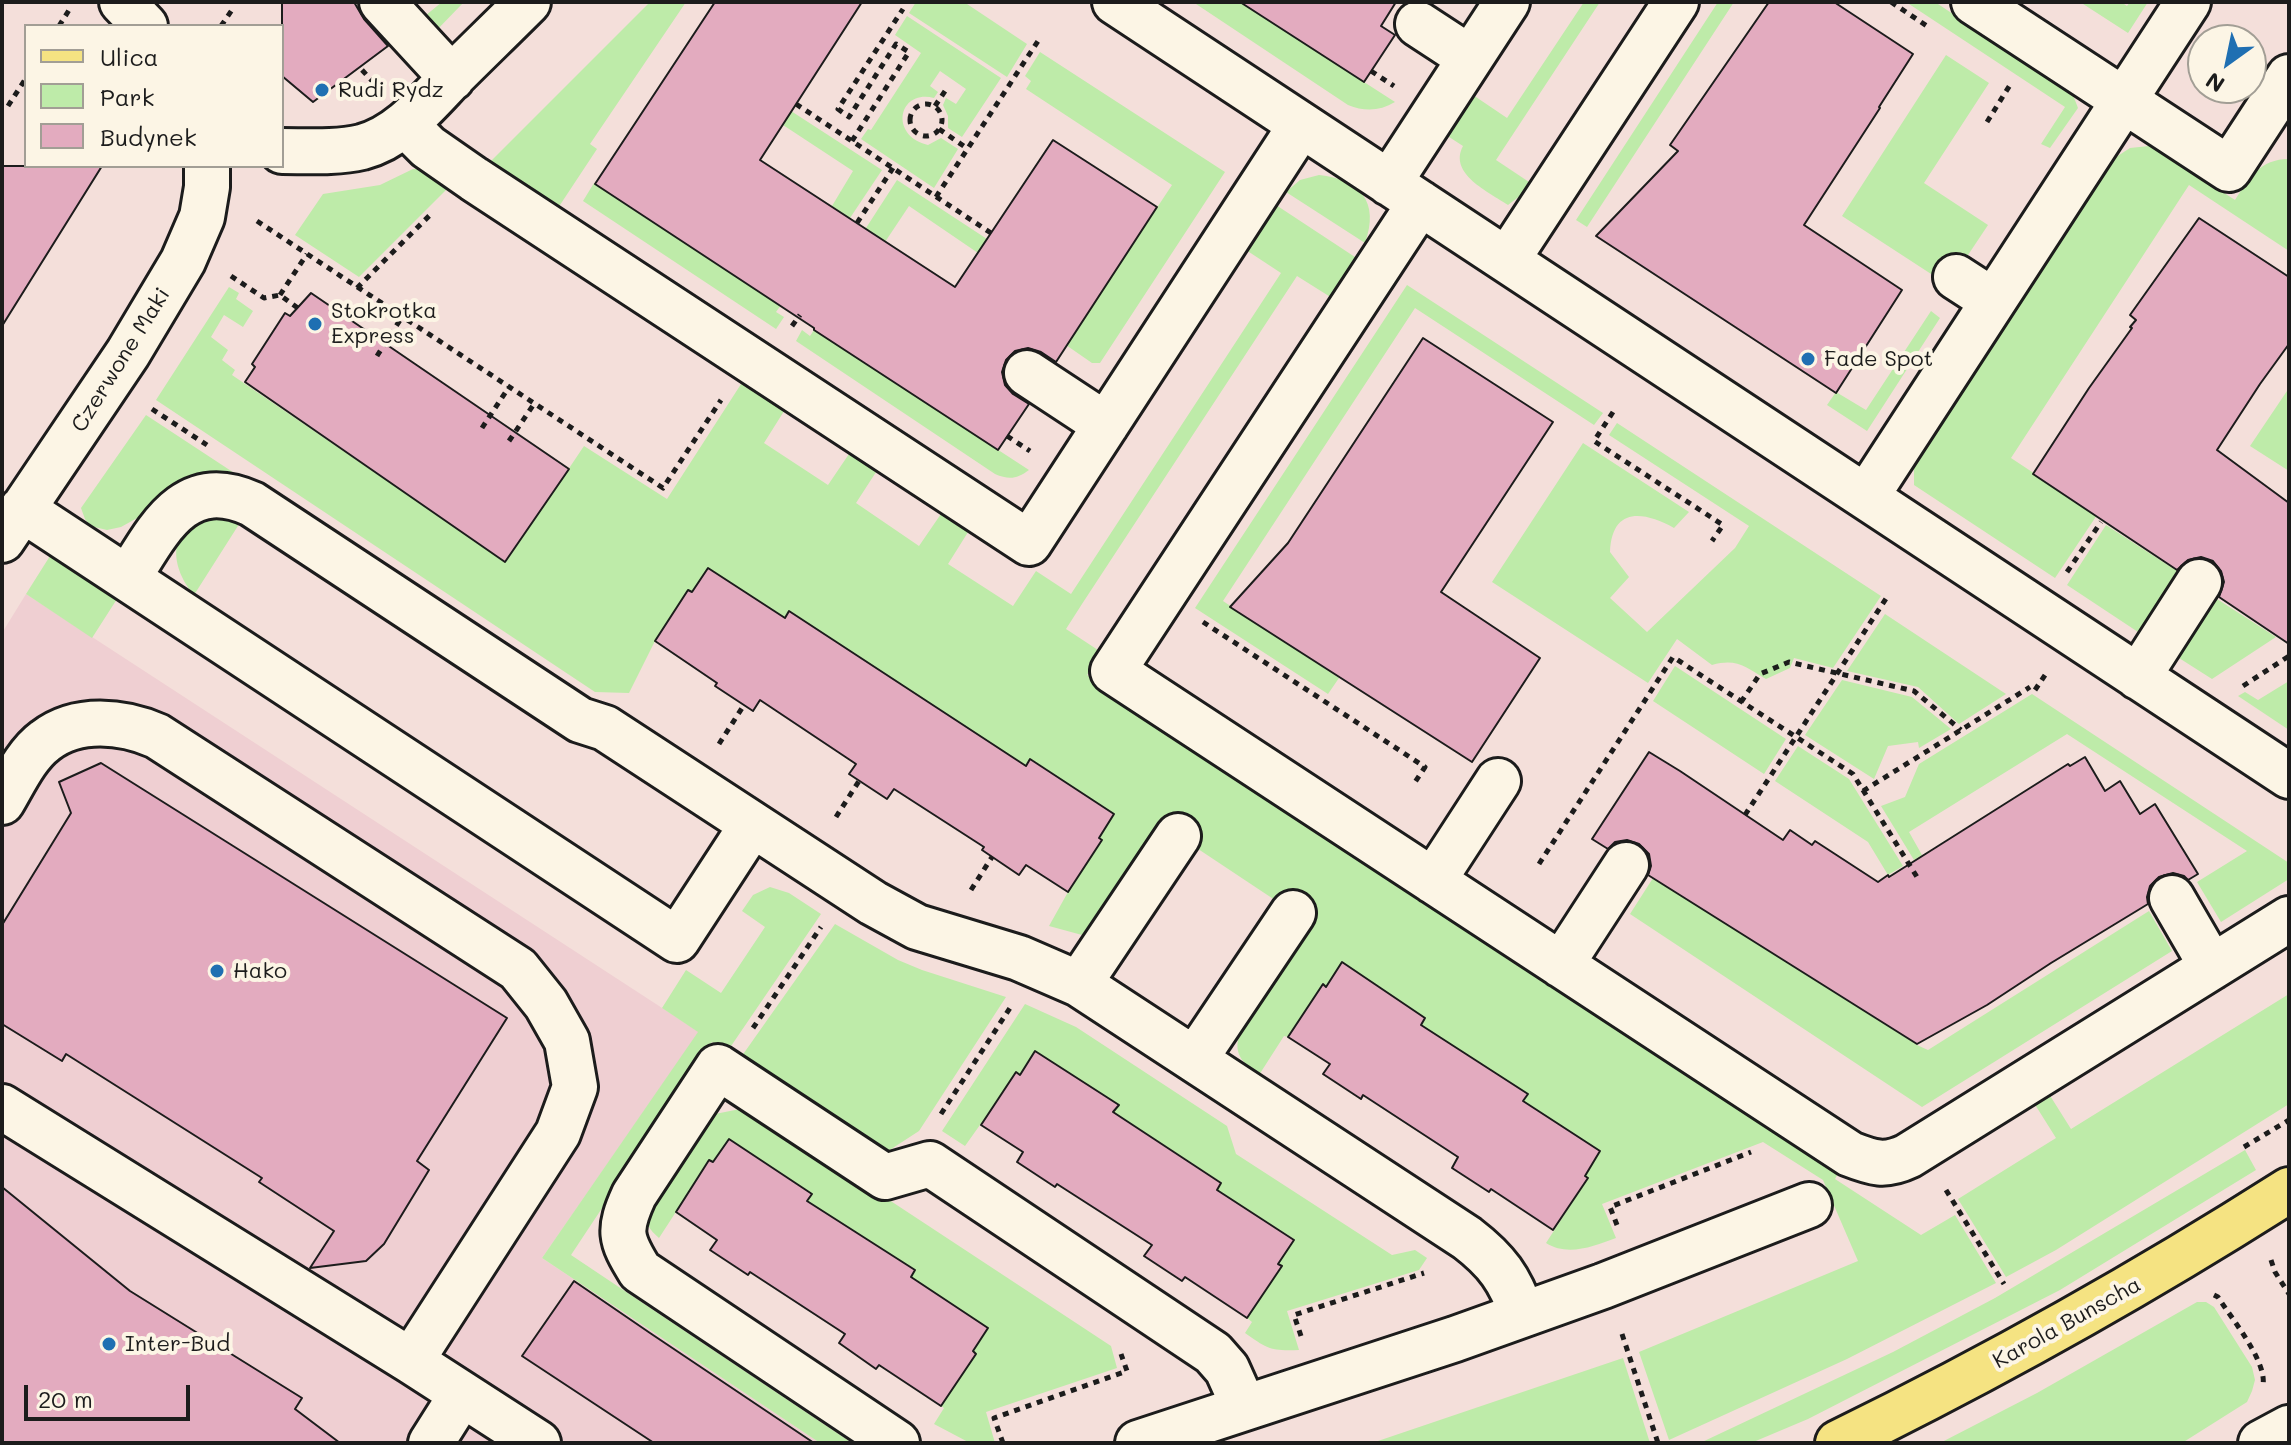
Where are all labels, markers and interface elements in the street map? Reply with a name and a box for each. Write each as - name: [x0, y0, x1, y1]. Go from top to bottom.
- legend: [24, 24, 284, 168]
- north arrow: [2187, 24, 2267, 104]
- text: Ulica: [100, 41, 158, 72]
- text: N: [2200, 66, 2230, 100]
- place label: Rudi Rydz: [338, 77, 444, 103]
- text: Park: [100, 81, 154, 112]
- marker: Rudi Rydz: [313, 81, 331, 99]
- text: Budynek: [100, 121, 197, 152]
- street label: Czerwone Maki: [66, 283, 176, 437]
- place label: Stokrotka Express: [331, 298, 437, 350]
- marker: Stokrotka Express: [306, 315, 324, 333]
- place label: Fade Spot: [1824, 346, 1933, 372]
- marker: Fade Spot: [1799, 350, 1817, 368]
- place label: Hako: [233, 958, 287, 984]
- marker: Hako: [208, 962, 226, 980]
- street label: Karola Bunscha: [1988, 1271, 2146, 1375]
- place label: Inter-Bud: [125, 1331, 230, 1357]
- marker: Inter-Bud: [100, 1335, 118, 1353]
- scale bar: [28, 1369, 194, 1419]
- text: 20 m: [38, 1383, 93, 1414]

